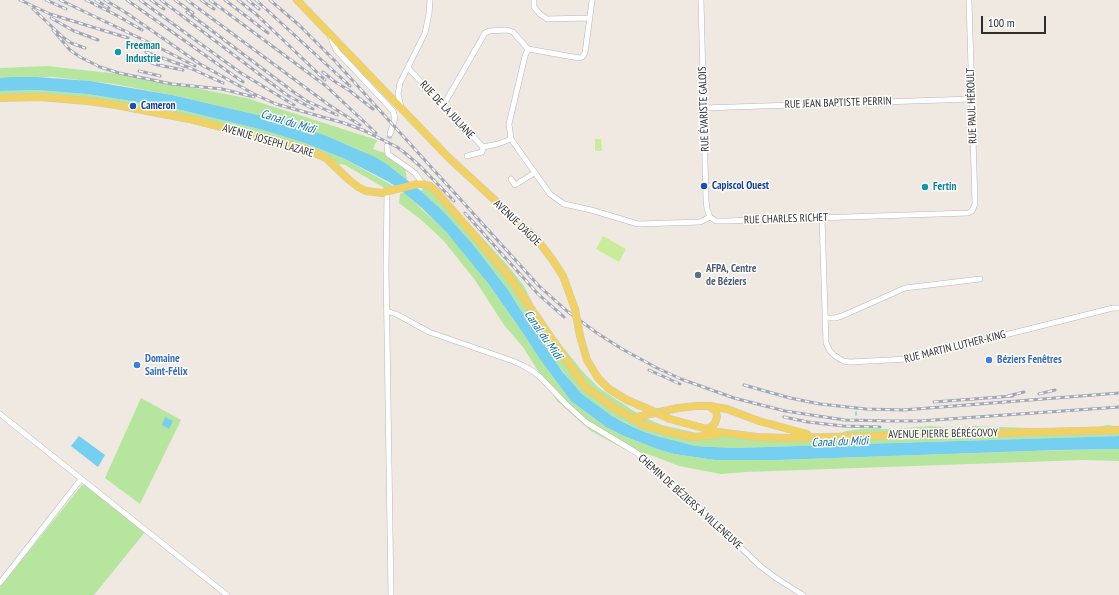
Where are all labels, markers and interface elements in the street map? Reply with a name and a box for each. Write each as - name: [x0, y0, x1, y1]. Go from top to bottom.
- scale bar: [983, 8, 1048, 34]
- text: 100 m: [988, 15, 1015, 30]
- place label: Freeman Industrie: [126, 39, 161, 65]
- marker: Freeman Industrie: [113, 47, 123, 57]
- street label: RUE ÉVARISTE GALOIS: [696, 66, 712, 152]
- street label: RUE PAUL HÉROULT: [964, 68, 980, 144]
- street label: RUE DE LA JULIANE: [417, 78, 477, 142]
- street label: RUE JEAN BAPTISTE PERRIN: [784, 95, 892, 111]
- place label: Cameron: [141, 99, 176, 113]
- marker: Cameron: [128, 101, 138, 111]
- water label: Canal du Midi: [259, 107, 317, 137]
- street label: AVENUE JOSEPH LAZARE: [221, 122, 315, 160]
- place label: Capiscol Ouest: [712, 179, 769, 193]
- place label: Fertin: [933, 180, 956, 194]
- marker: Capiscol Ouest: [699, 181, 709, 191]
- marker: Fertin: [920, 182, 930, 192]
- street label: AVENUE D'AGDE: [491, 197, 543, 249]
- street label: RUE CHARLES RICHET: [744, 211, 828, 227]
- place label: AFPA, Centre de Béziers: [706, 262, 756, 288]
- marker: AFPA, Centre de Béziers: [693, 270, 703, 280]
- water label: Canal du Midi: [521, 308, 565, 362]
- street label: RUE MARTIN LUTHER-KING: [903, 328, 1007, 366]
- place label: Domaine Saint-Félix: [145, 352, 187, 378]
- place label: Béziers Fenêtres: [997, 353, 1062, 367]
- marker: Béziers Fenêtres: [984, 355, 994, 365]
- marker: Domaine Saint-Félix: [132, 360, 142, 370]
- street label: AVENUE PIERRE BÉRÉGOVOY: [888, 426, 998, 442]
- water label: Canal du Midi: [811, 434, 869, 450]
- street label: CHEMIN DE BÉZIERS À VILLENEUVE: [635, 452, 745, 552]

